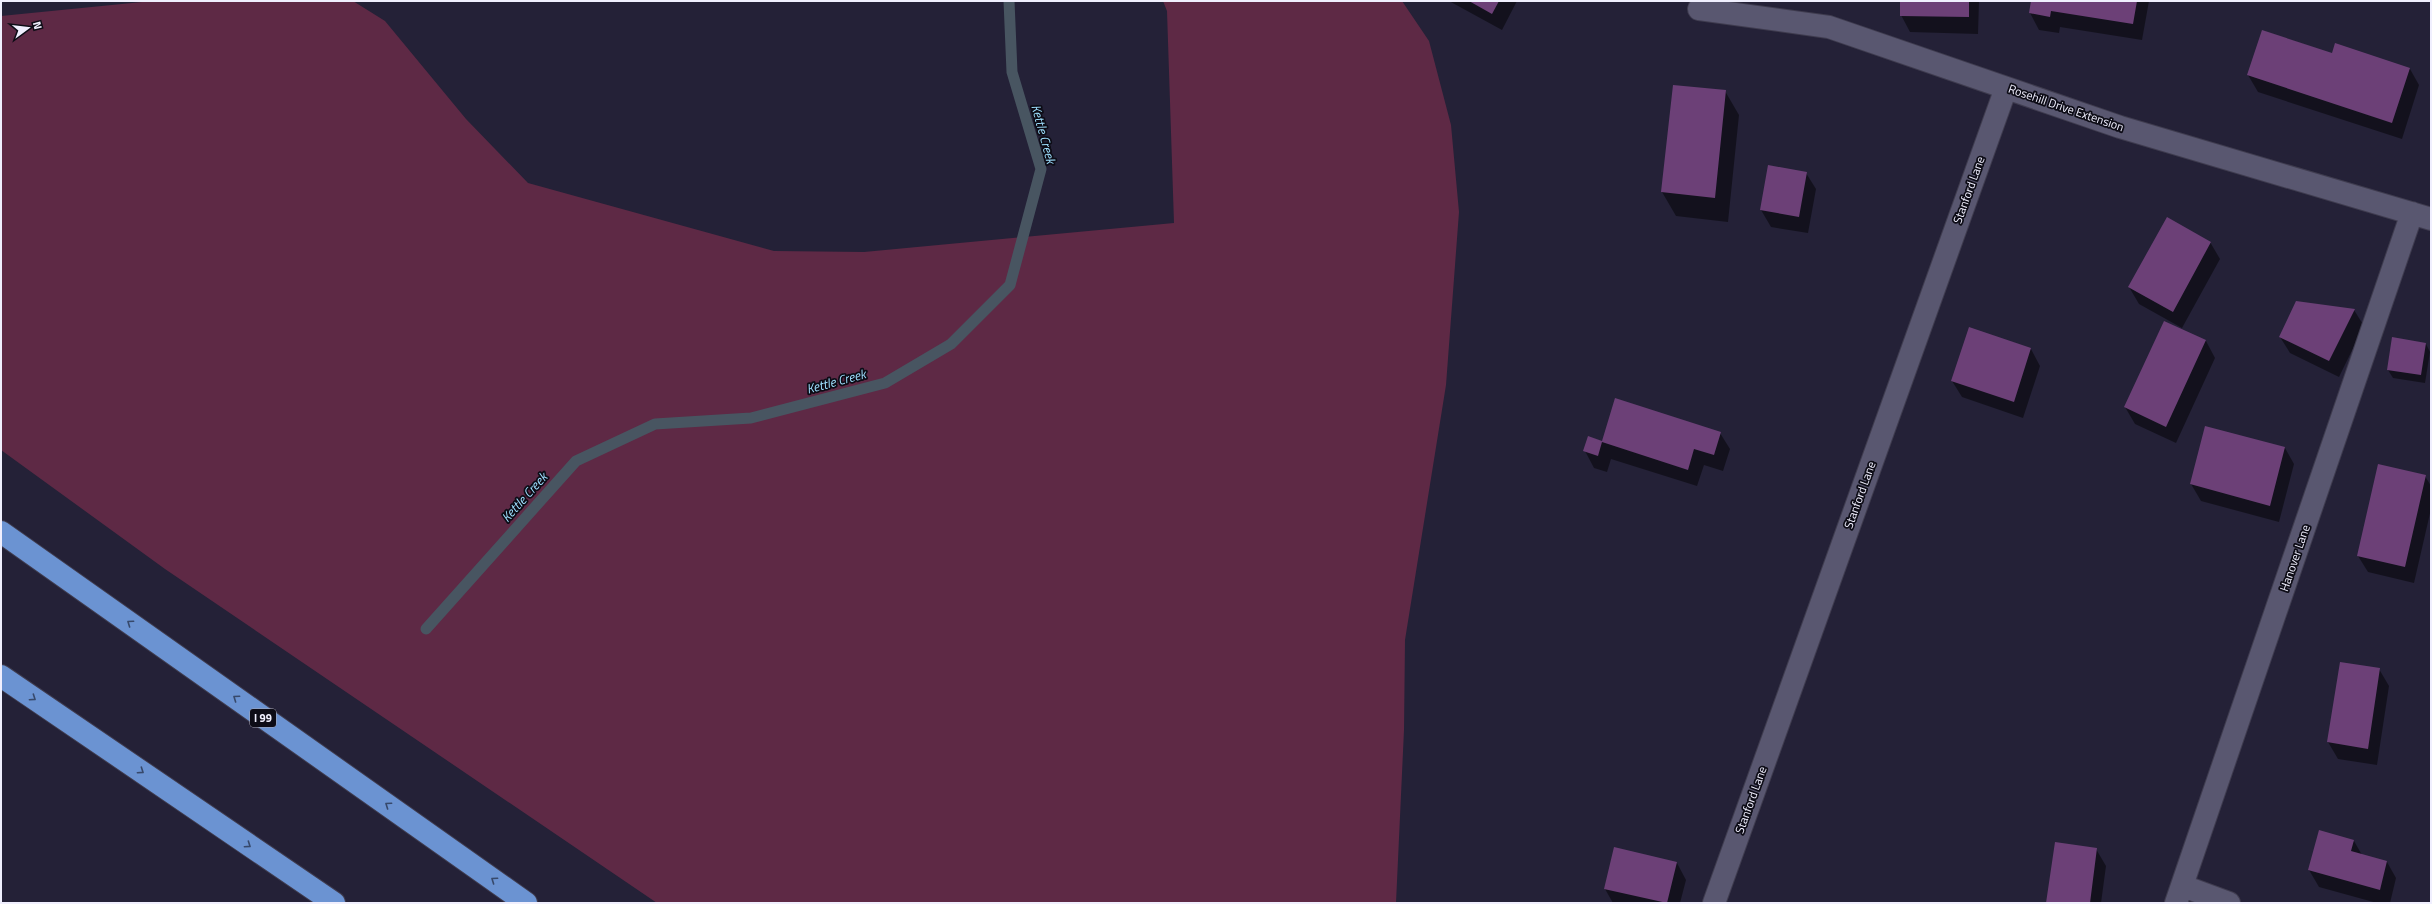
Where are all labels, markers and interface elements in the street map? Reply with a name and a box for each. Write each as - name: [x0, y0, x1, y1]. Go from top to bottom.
- north arrow: [8, 8, 48, 48]
- text: N: [29, 20, 46, 31]
- street label: Rosehill Drive Extension: [2006, 79, 2127, 136]
- water label: Kettle Creek: [1026, 102, 1062, 168]
- street label: Stanford Lane: [1948, 153, 1990, 226]
- water label: Kettle Creek: [804, 363, 870, 399]
- street label: Stanford Lane: [1839, 458, 1881, 531]
- water label: Kettle Creek: [496, 466, 553, 526]
- street label: Hanover Lane: [2274, 522, 2315, 594]
- one-way arrow: [127, 621, 134, 628]
- one-way arrow: [29, 693, 36, 701]
- one-way arrow: [233, 695, 240, 703]
- road number: I 99: [250, 709, 276, 727]
- street label: Stanford Lane: [1730, 763, 1772, 836]
- one-way arrow: [136, 766, 143, 773]
- one-way arrow: [385, 803, 392, 810]
- one-way arrow: [244, 840, 251, 847]
- one-way arrow: [491, 878, 498, 885]

